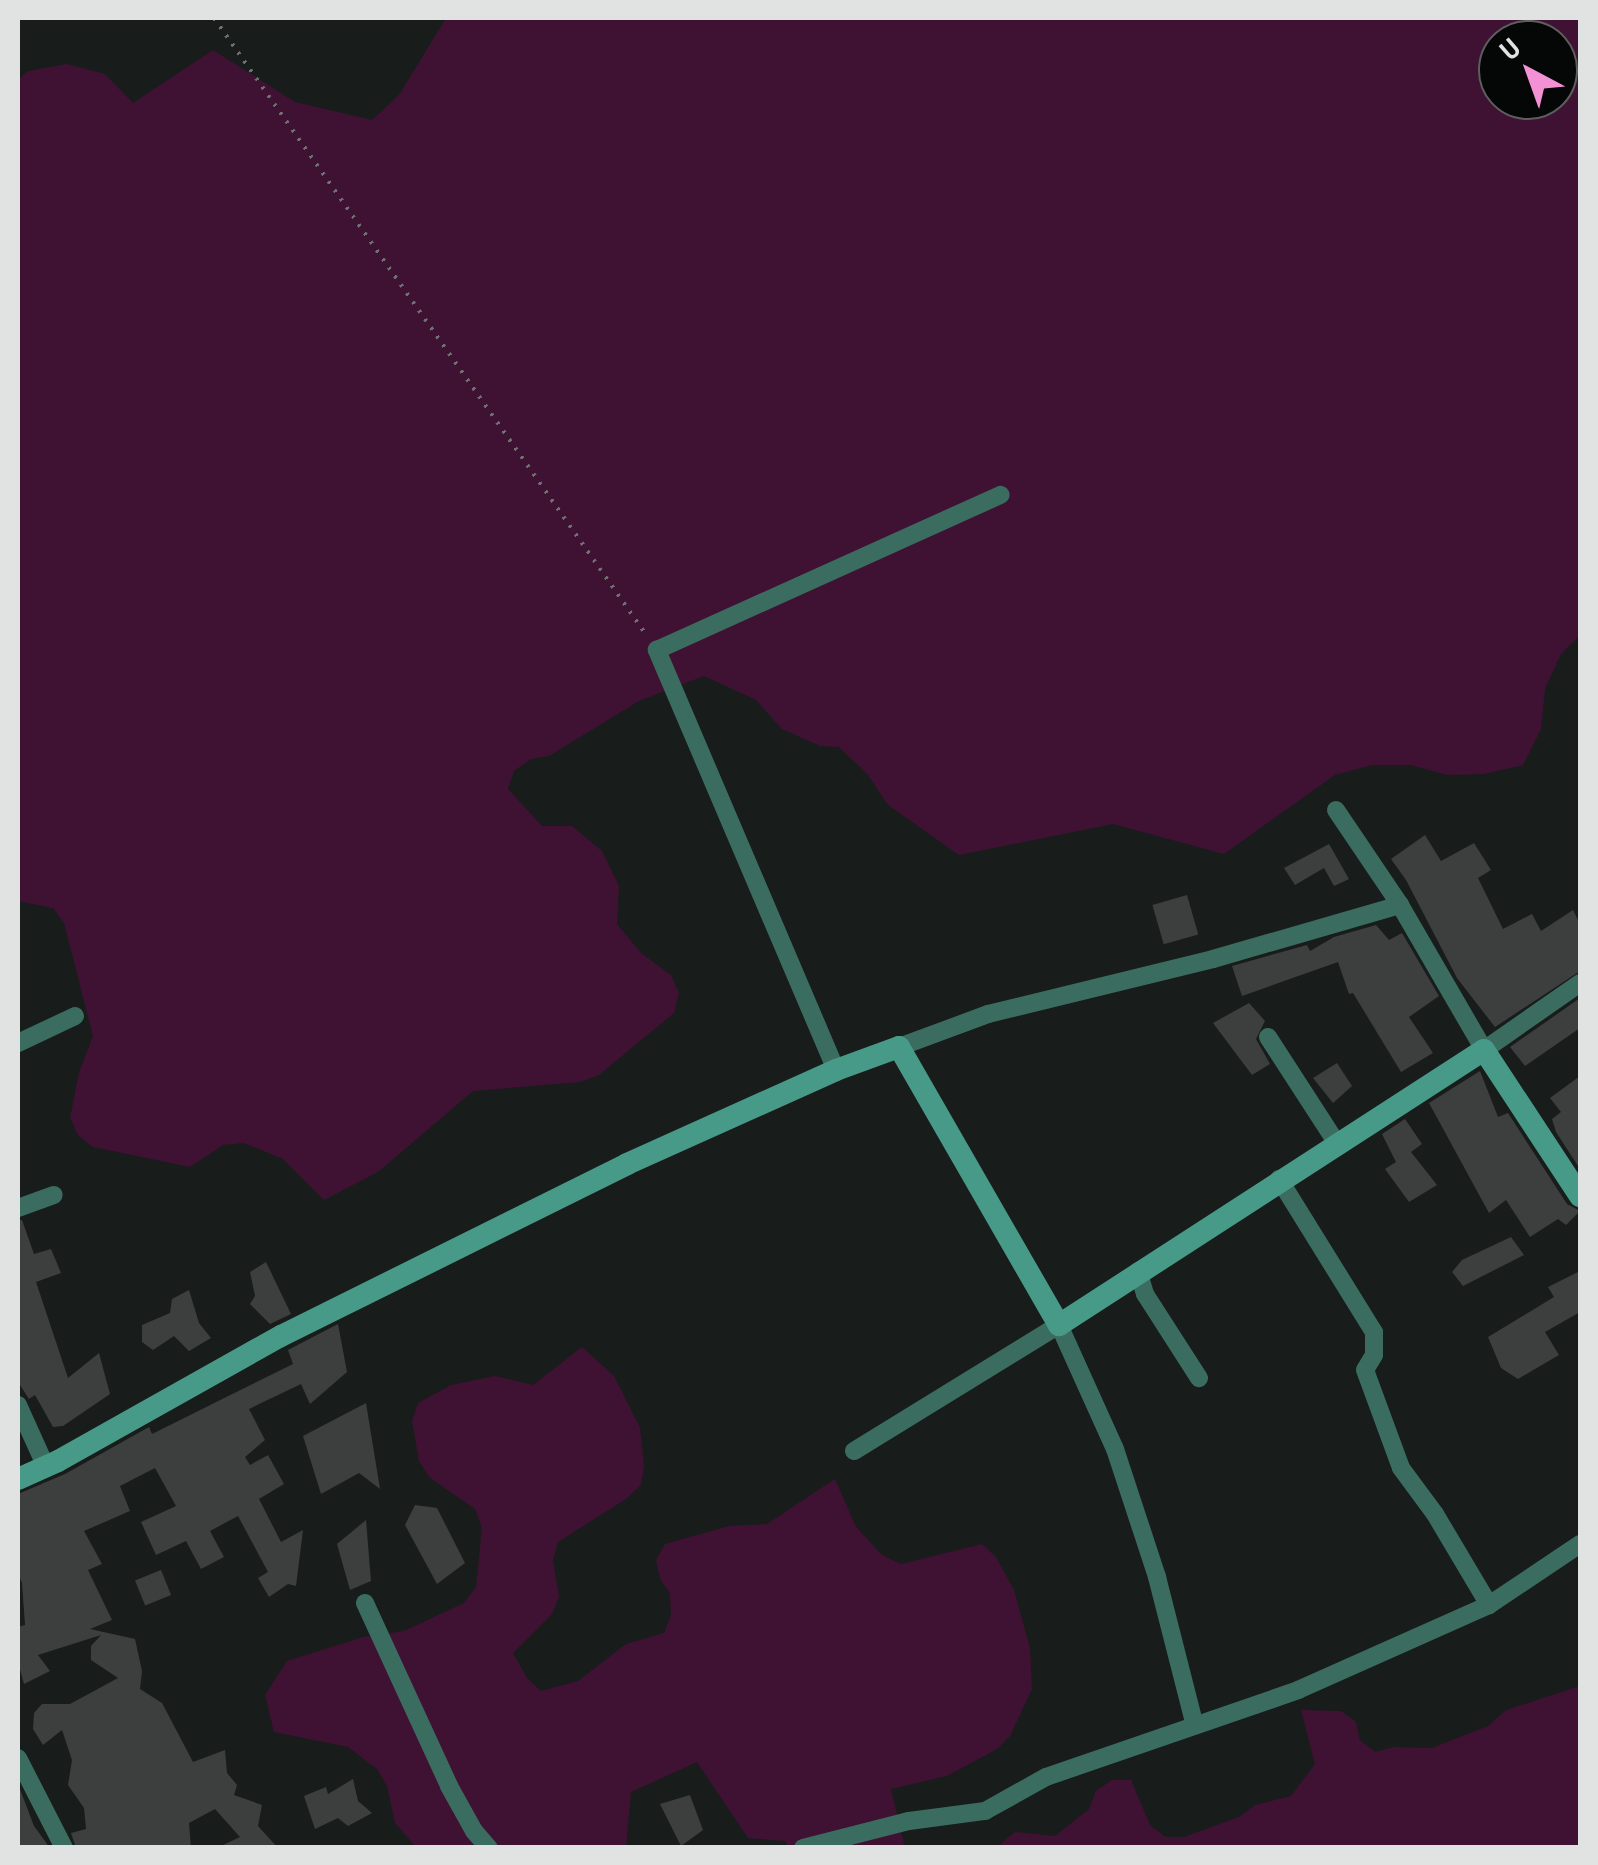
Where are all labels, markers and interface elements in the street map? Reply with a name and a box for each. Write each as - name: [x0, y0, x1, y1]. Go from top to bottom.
- north arrow: [1478, 20, 1578, 120]
- text: U: [1491, 29, 1528, 69]

